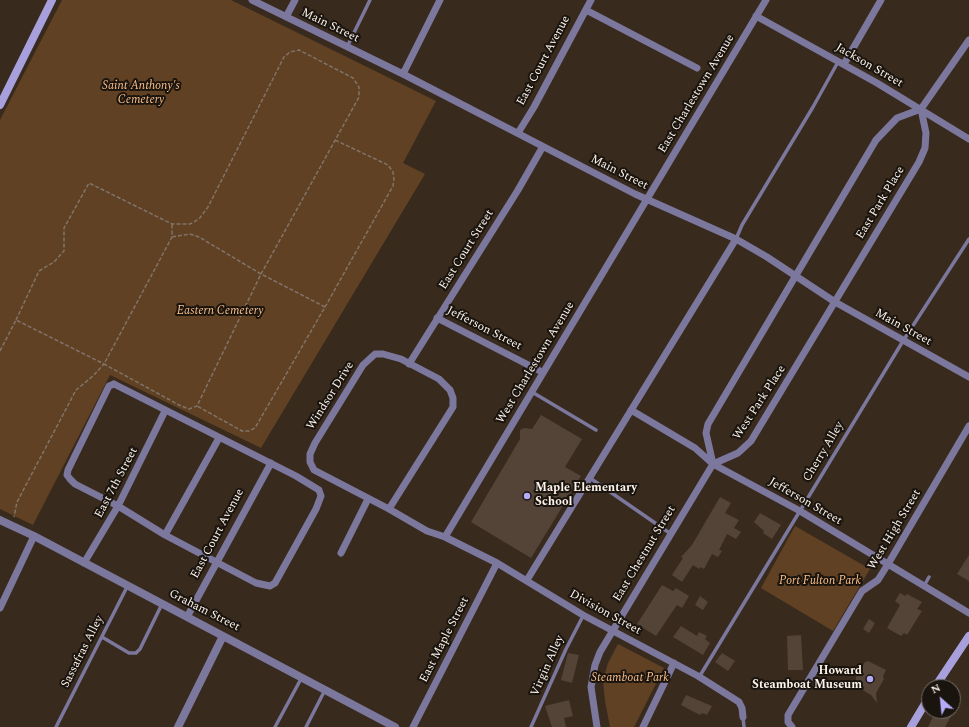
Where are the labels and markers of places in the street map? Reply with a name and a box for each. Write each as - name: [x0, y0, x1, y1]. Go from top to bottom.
- place label: Maple Elementary School: [535, 482, 637, 510]
- marker: Maple Elementary School: [522, 491, 532, 501]
- place label: Howard Steamboat Museum: [752, 665, 862, 693]
- marker: Howard Steamboat Museum: [865, 674, 875, 684]

